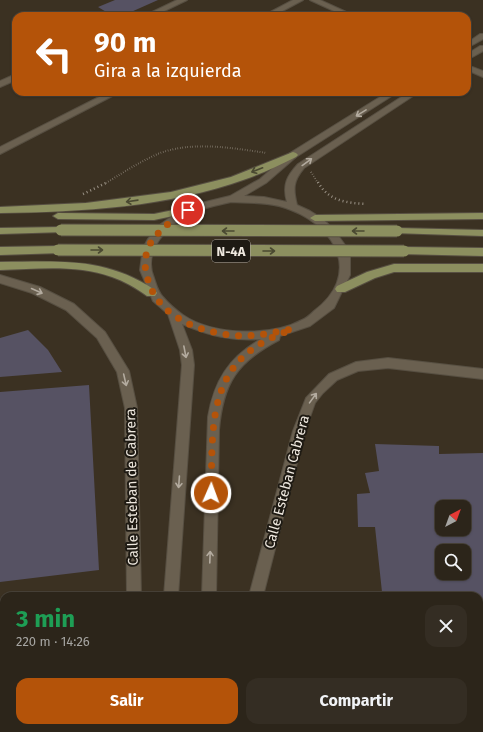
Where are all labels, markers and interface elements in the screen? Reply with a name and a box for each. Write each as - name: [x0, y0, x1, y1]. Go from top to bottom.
- text: 90 m: [94, 26, 156, 59]
- icon: left: [28, 28, 80, 80]
- text: Gira a la izquierda: [94, 60, 242, 82]
- one-way arrow: [355, 109, 367, 117]
- one-way arrow: [301, 158, 312, 166]
- one-way arrow: [252, 167, 264, 175]
- pin: [171, 193, 205, 227]
- one-way arrow: [126, 197, 139, 205]
- icon: arrive: [177, 199, 199, 221]
- one-way arrow: [222, 227, 235, 235]
- one-way arrow: [352, 227, 365, 235]
- road number: N-4A: [212, 240, 250, 262]
- one-way arrow: [90, 246, 103, 254]
- one-way arrow: [262, 247, 275, 255]
- one-way arrow: [31, 288, 43, 295]
- one-way arrow: [182, 346, 190, 359]
- one-way arrow: [121, 374, 129, 387]
- one-way arrow: [309, 392, 317, 403]
- street label: Calle Esteban de Cabrera: [122, 408, 142, 566]
- street label: Calle Esteban Cabrera: [261, 413, 313, 551]
- position arrow: [190, 472, 232, 514]
- one-way arrow: [175, 475, 183, 488]
- north arrow: [435, 500, 471, 536]
- map controls: [435, 500, 471, 580]
- button: search: [435, 544, 471, 580]
- one-way arrow: [206, 551, 213, 564]
- text: 3 min: [16, 605, 75, 633]
- button: close: [425, 605, 467, 647]
- text: 220 m · 14:26: [16, 634, 90, 649]
- button: Salir: [16, 678, 238, 724]
- button: Compartir: [246, 678, 467, 724]

